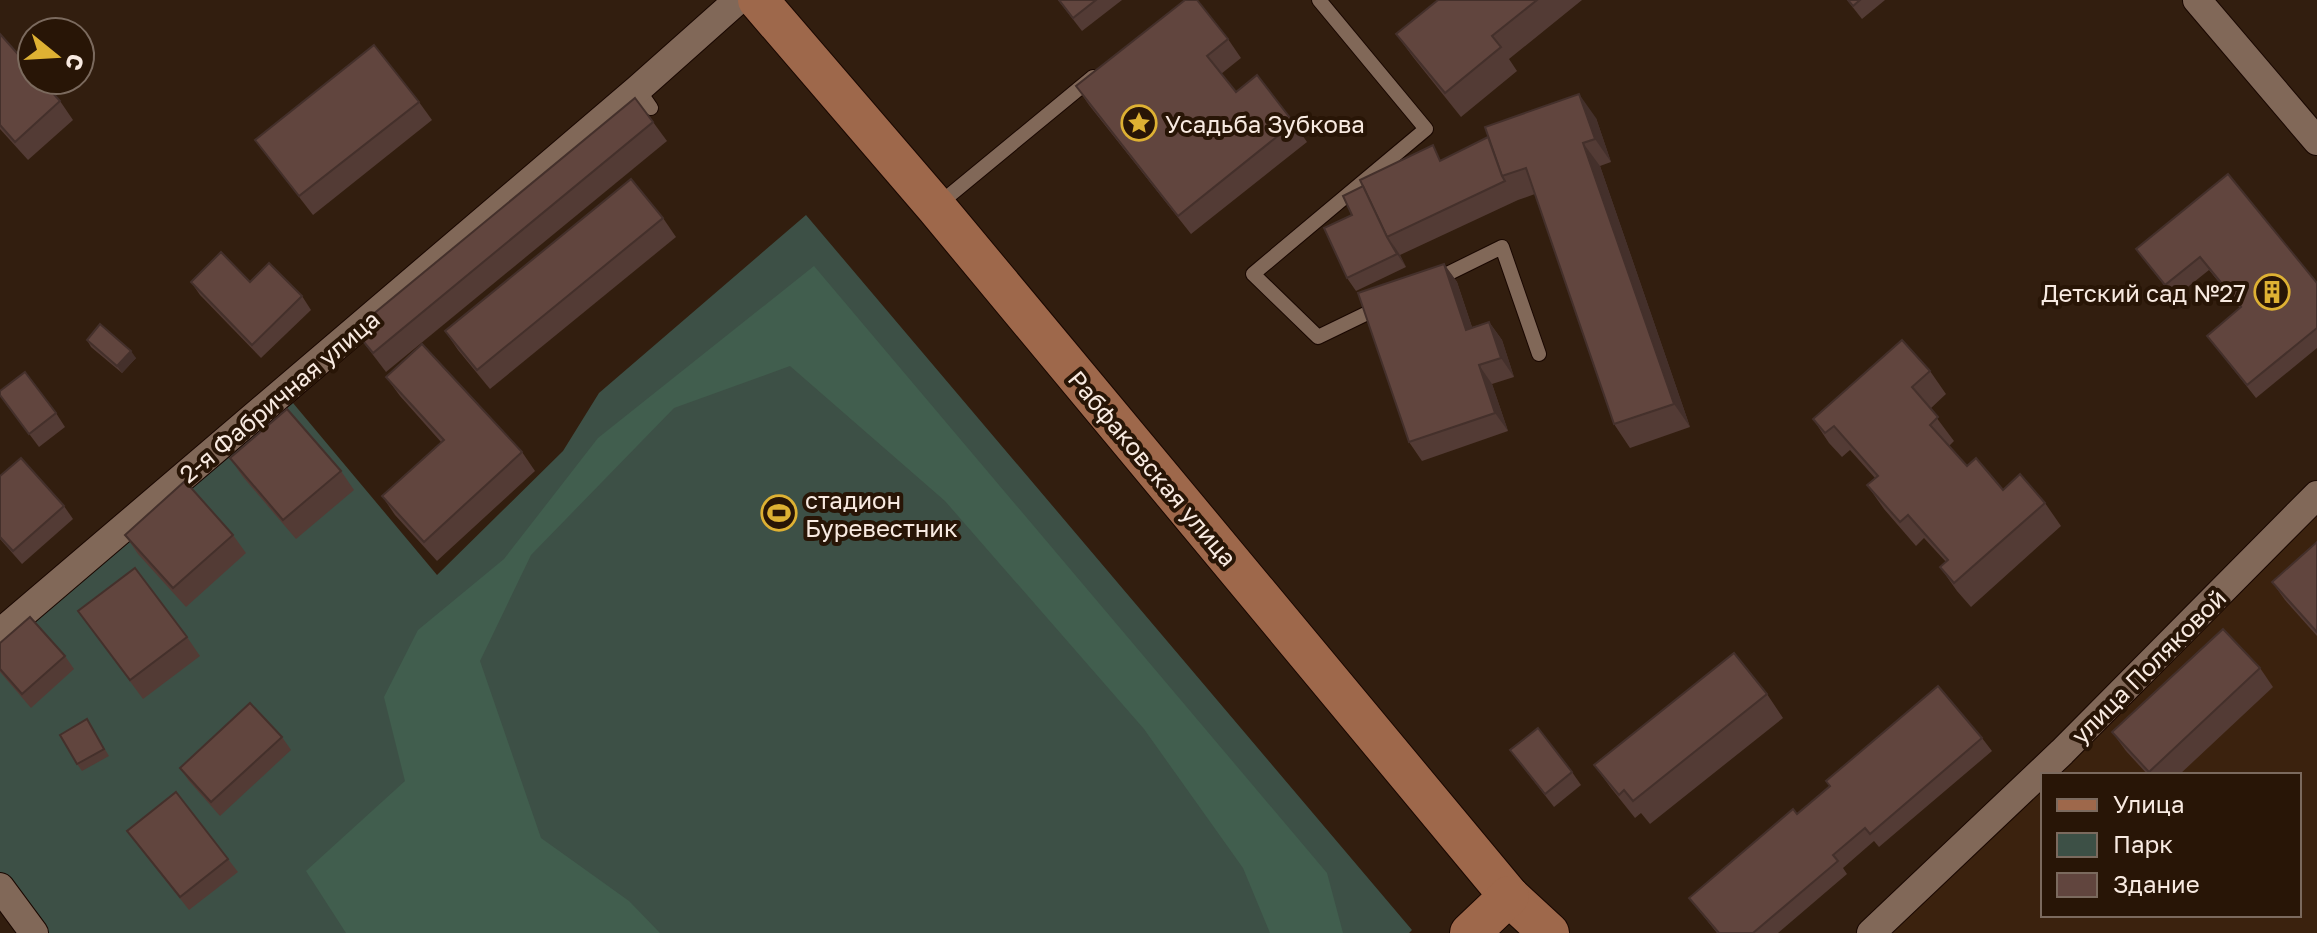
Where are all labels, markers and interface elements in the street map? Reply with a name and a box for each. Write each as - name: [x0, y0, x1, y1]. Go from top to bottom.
- north arrow: [16, 16, 96, 96]
- text: С: [60, 51, 91, 74]
- place icon: Усадьба Зубкова: [1120, 104, 1158, 142]
- place label: Усадьба Зубкова: [1165, 109, 1365, 138]
- building icon: Детский сад №27: [2253, 273, 2291, 311]
- place label: Детский сад №27: [2041, 278, 2246, 307]
- street label: 2-я Фабричная улица: [173, 304, 385, 488]
- street label: Рабфаковская улица: [1063, 364, 1243, 572]
- place label: стадион Буревестник: [805, 485, 958, 542]
- sports icon: стадион Буревестник: [760, 494, 798, 532]
- street label: улица Поляковой: [2065, 583, 2231, 749]
- legend: [2041, 773, 2301, 917]
- text: Улица: [2113, 789, 2185, 818]
- text: Парк: [2113, 829, 2173, 858]
- text: Здание: [2113, 869, 2200, 898]

